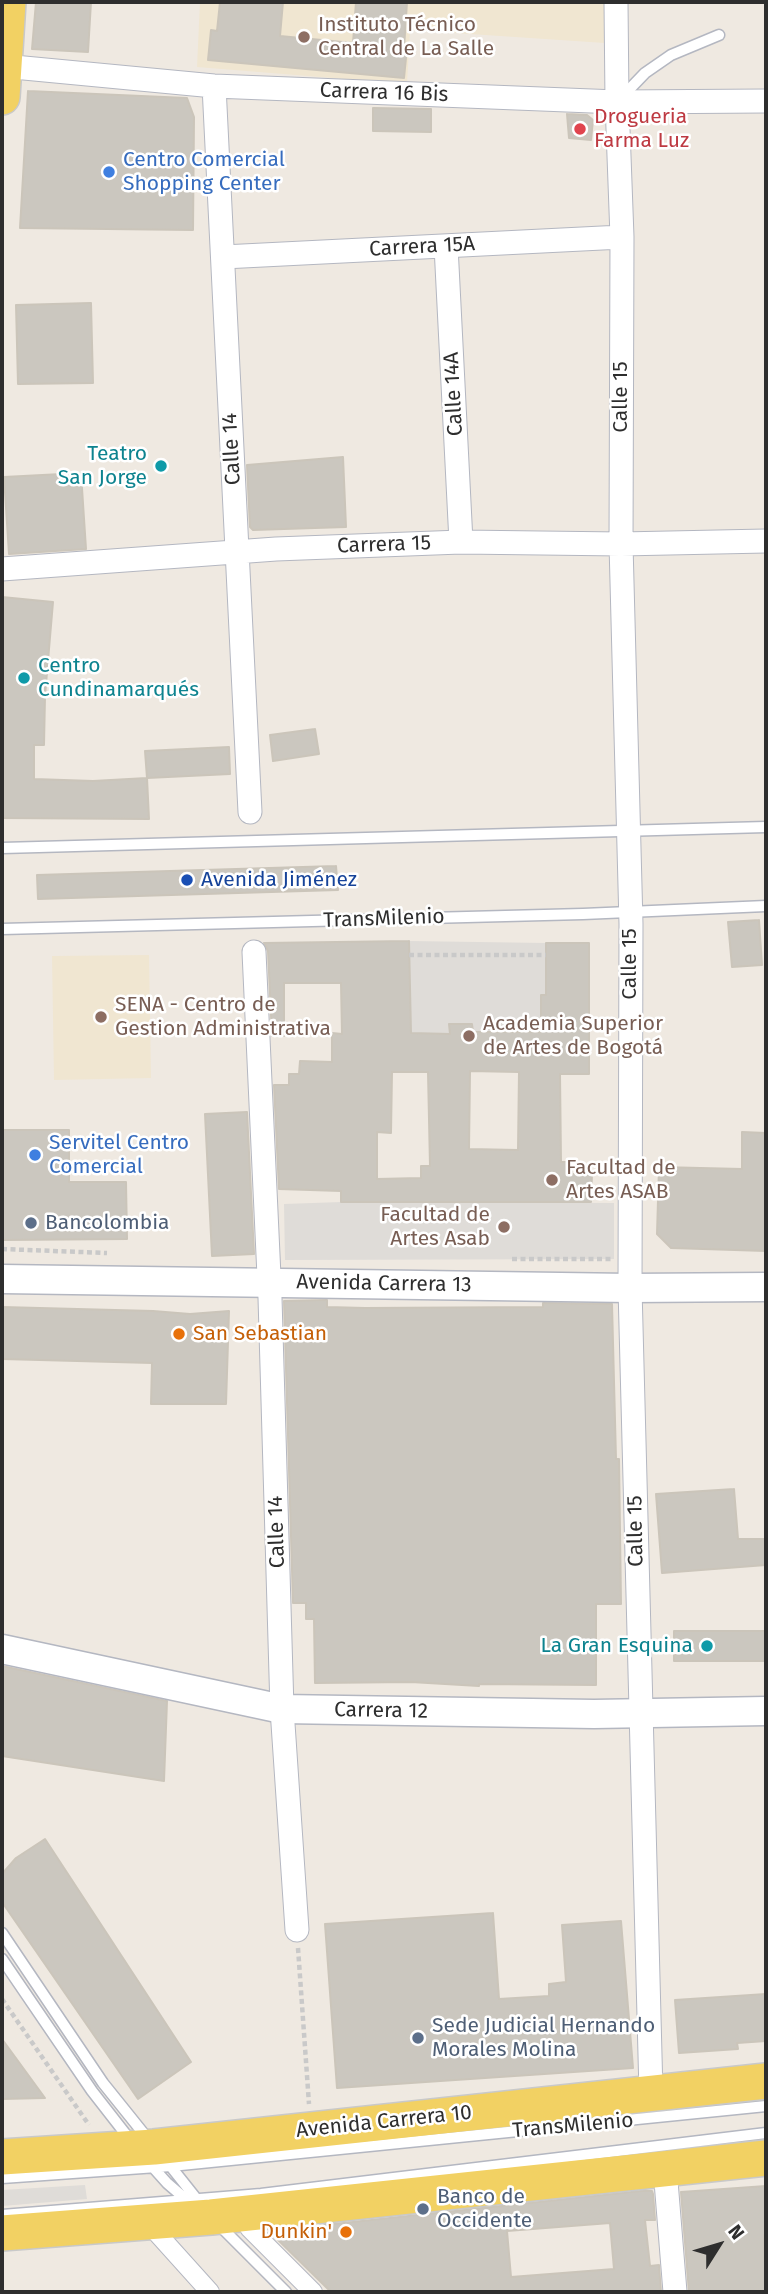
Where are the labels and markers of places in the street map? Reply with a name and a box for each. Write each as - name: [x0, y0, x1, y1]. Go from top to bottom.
- place label: Instituto Técnico Central de La Salle: [318, 12, 494, 62]
- marker: Instituto Técnico Central de La Salle: [296, 29, 312, 45]
- place label: Drogueria Farma Luz: [594, 104, 689, 154]
- marker: Drogueria Farma Luz: [572, 121, 588, 137]
- place label: Centro Comercial Shopping Center: [123, 147, 285, 197]
- marker: Centro Comercial Shopping Center: [101, 164, 117, 180]
- place label: Teatro San Jorge: [58, 441, 147, 491]
- marker: Teatro San Jorge: [153, 458, 169, 474]
- place label: Centro Cundinamarqués: [38, 653, 199, 703]
- marker: Centro Cundinamarqués: [16, 670, 32, 686]
- place label: Avenida Jiménez: [201, 867, 357, 893]
- marker: Avenida Jiménez: [179, 872, 195, 888]
- place label: SENA - Centro de Gestion Administrativa: [115, 992, 331, 1042]
- marker: SENA - Centro de Gestion Administrativa: [93, 1009, 109, 1025]
- place label: Academia Superior de Artes de Bogotá: [483, 1011, 663, 1061]
- marker: Academia Superior de Artes de Bogotá: [461, 1028, 477, 1044]
- place label: Servitel Centro Comercial: [49, 1130, 189, 1180]
- marker: Servitel Centro Comercial: [27, 1147, 43, 1163]
- place label: Facultad de Artes ASAB: [566, 1155, 676, 1205]
- marker: Facultad de Artes ASAB: [544, 1172, 560, 1188]
- place label: Facultad de Artes Asab: [380, 1202, 490, 1252]
- place label: Bancolombia: [45, 1210, 170, 1236]
- marker: Bancolombia: [23, 1215, 39, 1231]
- marker: Facultad de Artes Asab: [496, 1219, 512, 1235]
- place label: San Sebastian: [193, 1321, 327, 1347]
- marker: San Sebastian: [171, 1326, 187, 1342]
- place label: La Gran Esquina: [540, 1633, 693, 1659]
- marker: La Gran Esquina: [699, 1638, 715, 1654]
- place label: Sede Judicial Hernando Morales Molina: [432, 2013, 655, 2063]
- marker: Sede Judicial Hernando Morales Molina: [410, 2030, 426, 2046]
- place label: Banco de Occidente: [437, 2184, 532, 2234]
- marker: Banco de Occidente: [415, 2201, 431, 2217]
- place label: Dunkin': [261, 2219, 332, 2245]
- marker: Dunkin': [338, 2224, 354, 2240]

